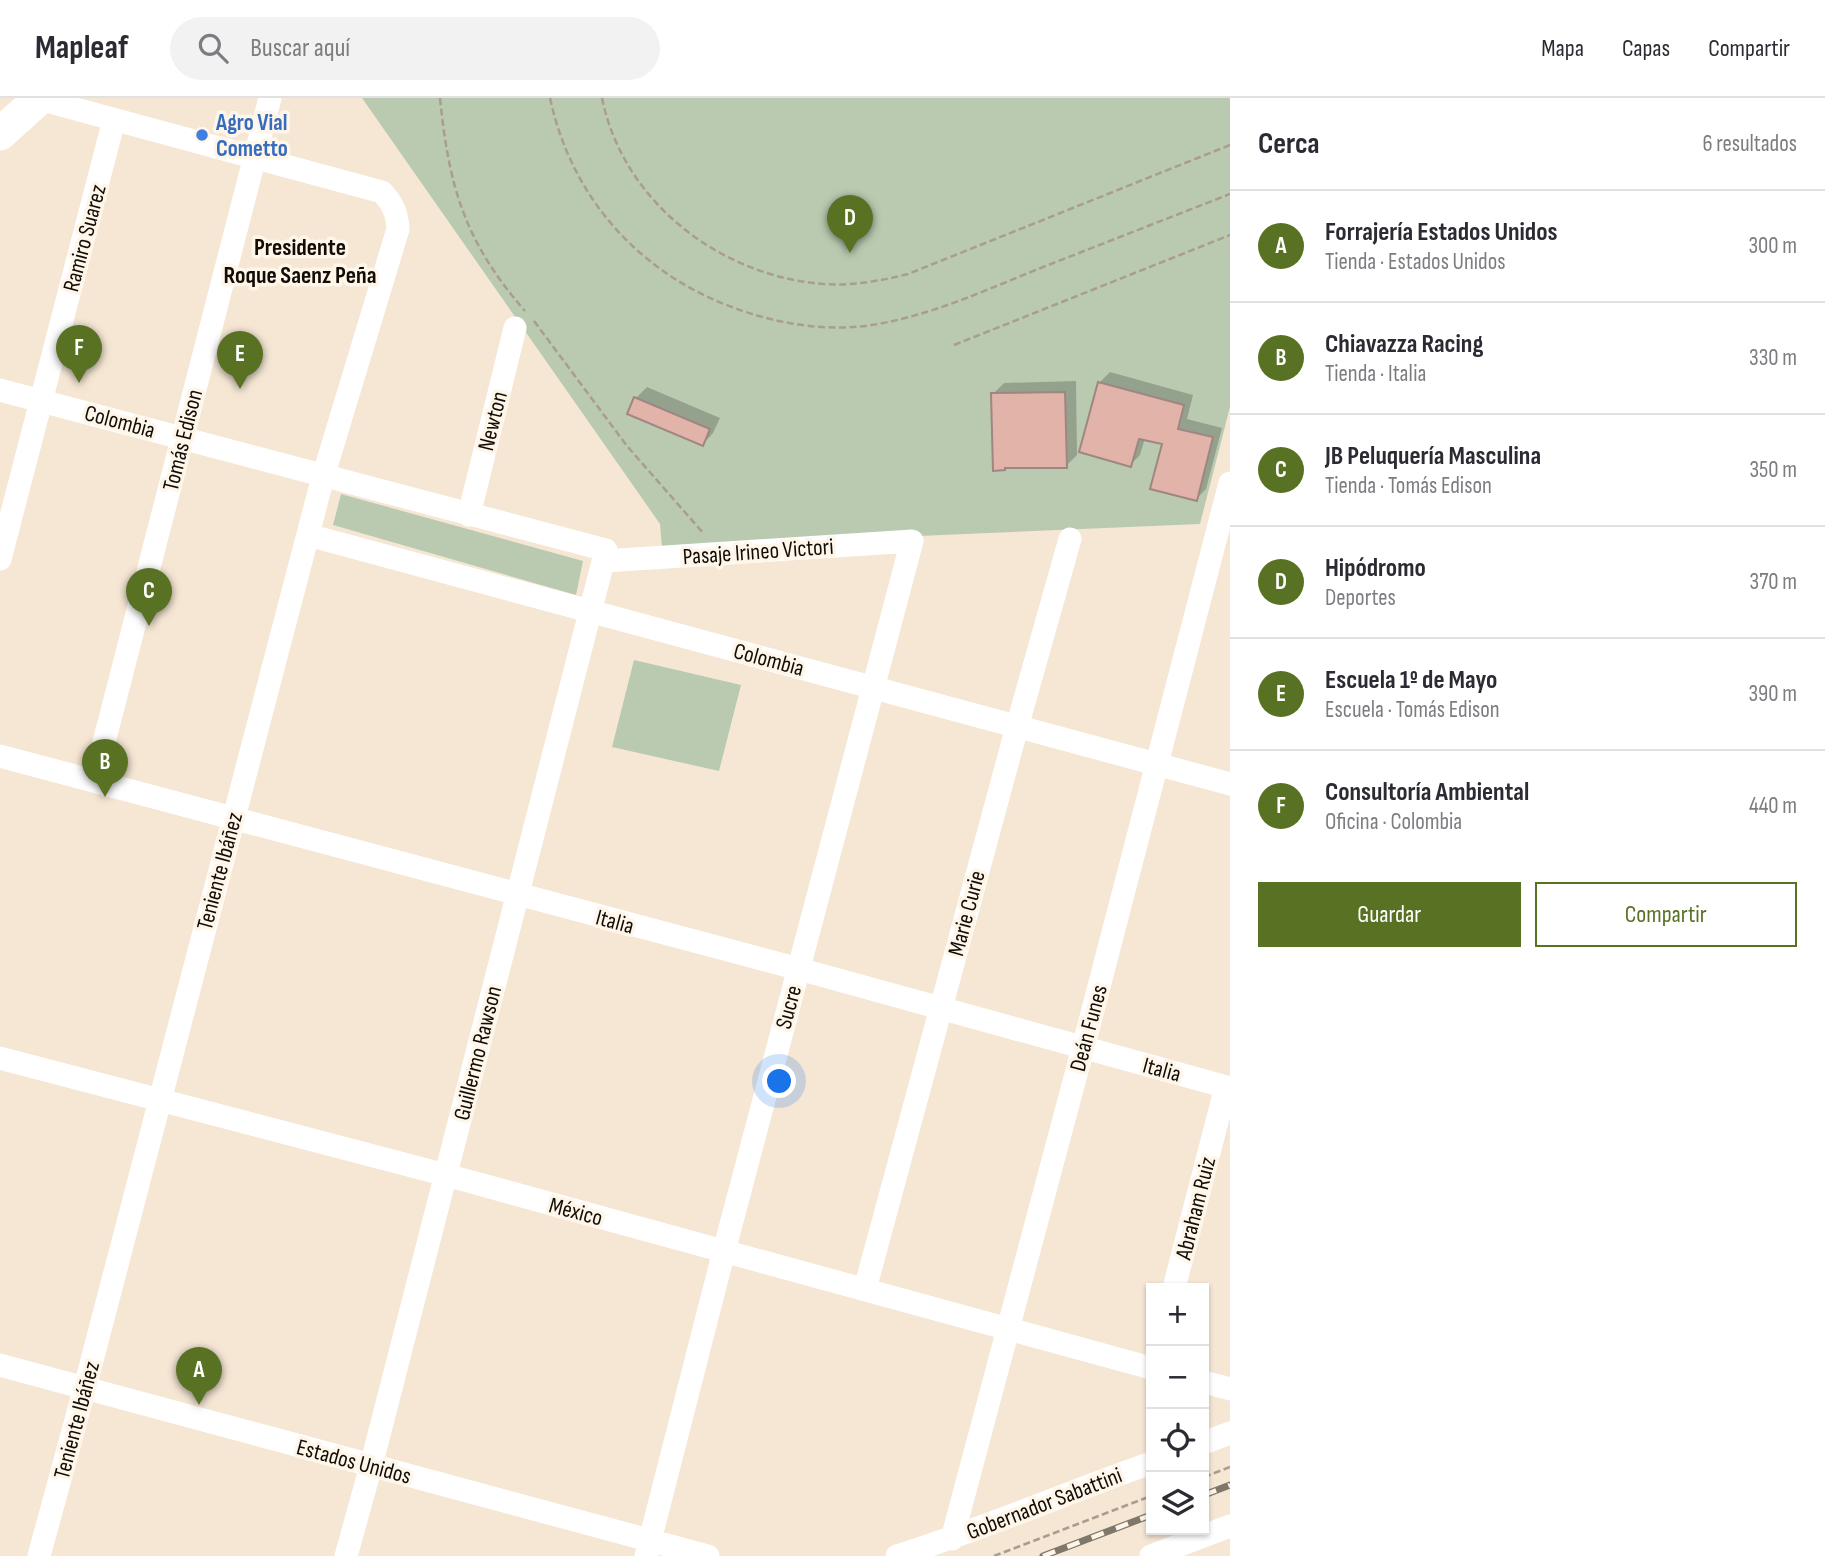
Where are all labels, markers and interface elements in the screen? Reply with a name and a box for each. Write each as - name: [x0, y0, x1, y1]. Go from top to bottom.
- search box: [170, 17, 660, 80]
- text: Mapleaf: [35, 28, 128, 68]
- icon: search: [194, 29, 232, 67]
- text: Buscar aquí: [250, 33, 350, 64]
- text: Mapa: [1541, 34, 1584, 63]
- text: Capas: [1622, 34, 1670, 63]
- text: Compartir: [1708, 34, 1790, 63]
- place label: Agro Vial Cometto: [215, 109, 288, 163]
- text: Cerca: [1258, 126, 1320, 162]
- marker: Agro Vial Cometto: [194, 127, 210, 143]
- text: 6 resultados: [1702, 130, 1797, 158]
- street label: Ramiro Suarez: [57, 182, 113, 295]
- pin: D: [827, 195, 873, 253]
- text: Forrajería Estados Unidos: [1325, 217, 1558, 248]
- text: A: [1276, 232, 1286, 260]
- text: 300 m: [1748, 232, 1797, 260]
- district label: Presidente Roque Saenz Peña: [223, 233, 377, 290]
- text: Tienda · Estados Unidos: [1325, 248, 1505, 276]
- pin: F: [56, 325, 102, 383]
- text: Chiavazza Racing: [1325, 329, 1483, 360]
- pin: E: [217, 331, 263, 389]
- text: B: [1276, 344, 1286, 372]
- text: 330 m: [1749, 344, 1797, 372]
- text: Tienda · Italia: [1325, 360, 1426, 388]
- street label: Tomás Edison: [157, 387, 209, 494]
- street label: Newton: [472, 389, 514, 454]
- street label: Colombia: [81, 399, 158, 445]
- text: JB Peluquería Masculina: [1325, 441, 1541, 472]
- text: C: [1275, 456, 1287, 484]
- text: 350 m: [1749, 456, 1797, 484]
- text: Tienda · Tomás Edison: [1325, 472, 1492, 500]
- street label: Pasaje Irineo Victori: [682, 533, 834, 571]
- text: Hipódromo: [1325, 553, 1426, 584]
- pin: C: [126, 568, 172, 626]
- text: D: [1275, 568, 1287, 596]
- text: 370 m: [1750, 568, 1797, 596]
- text: Deportes: [1325, 584, 1396, 612]
- street label: Colombia: [730, 637, 807, 683]
- text: Escuela 1º de Mayo: [1325, 665, 1497, 696]
- text: E: [1276, 680, 1286, 708]
- text: 390 m: [1748, 680, 1797, 708]
- text: Escuela · Tomás Edison: [1325, 696, 1500, 724]
- pin: B: [82, 739, 128, 797]
- text: Consultoría Ambiental: [1325, 777, 1529, 808]
- text: F: [1276, 792, 1286, 820]
- text: 440 m: [1749, 792, 1797, 820]
- text: Oficina · Colombia: [1325, 808, 1462, 836]
- street label: Teniente Ibáñez: [191, 809, 249, 933]
- street label: Marie Curie: [942, 868, 992, 959]
- button: Guardar: [1258, 882, 1521, 947]
- button: Compartir: [1535, 882, 1797, 947]
- street label: Italia: [593, 903, 637, 940]
- street label: Sucre: [770, 982, 808, 1032]
- street label: Deán Funes: [1064, 982, 1114, 1075]
- street label: Guillermo Rawson: [448, 983, 508, 1123]
- street label: Italia: [1140, 1051, 1184, 1088]
- your location: [762, 1064, 796, 1098]
- street label: Abraham Ruiz: [1169, 1154, 1222, 1263]
- street label: México: [546, 1191, 606, 1233]
- map controls: [1146, 1283, 1209, 1535]
- button: +: [1146, 1283, 1209, 1346]
- button: −: [1146, 1346, 1209, 1409]
- pin: A: [176, 1347, 222, 1405]
- street label: Teniente Ibáñez: [48, 1358, 106, 1482]
- button: locate: [1146, 1409, 1209, 1472]
- street label: Estados Unidos: [293, 1433, 414, 1491]
- street label: Gobernador Sabattini: [963, 1461, 1126, 1546]
- button: layers: [1146, 1472, 1209, 1535]

